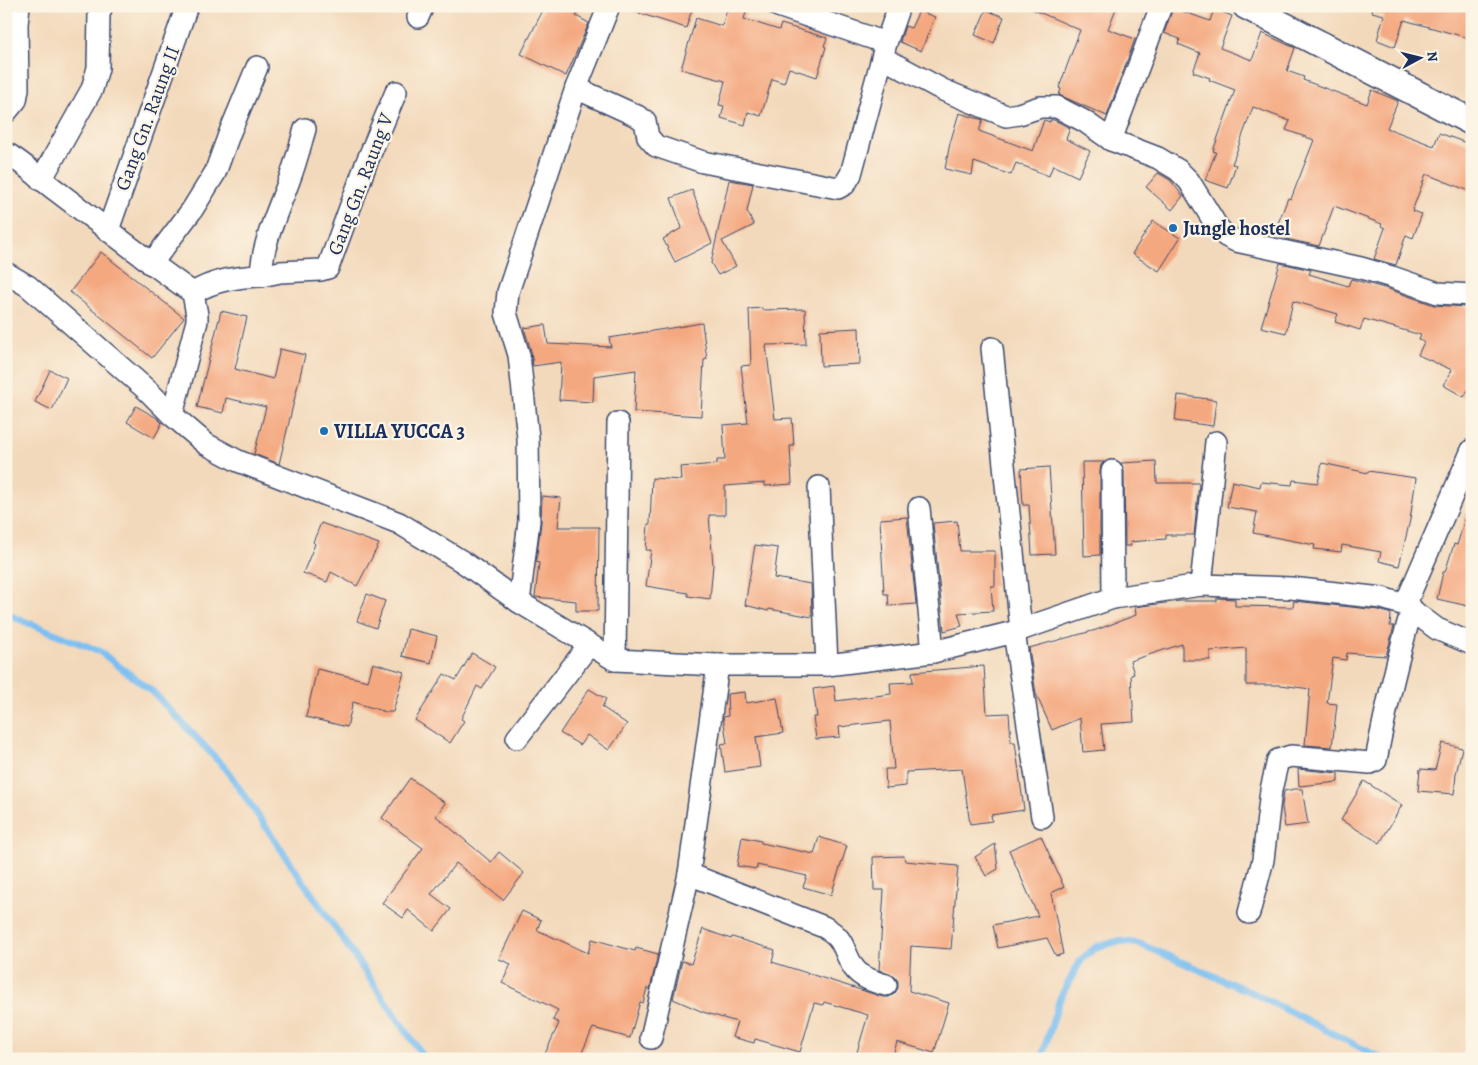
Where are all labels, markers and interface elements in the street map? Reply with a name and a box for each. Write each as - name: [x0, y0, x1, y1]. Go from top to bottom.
- north arrow: [1396, 32, 1446, 82]
- street label: Gang Gn. Raung II: [109, 42, 186, 194]
- text: N: [1422, 50, 1442, 63]
- street label: Gang Gn. Raung V: [321, 109, 400, 259]
- place label: Jungle hostel: [1183, 215, 1291, 242]
- marker: Jungle hostel: [1167, 222, 1179, 234]
- place label: VILLA YUCCA 3: [333, 418, 465, 445]
- marker: VILLA YUCCA 3: [318, 425, 330, 437]

